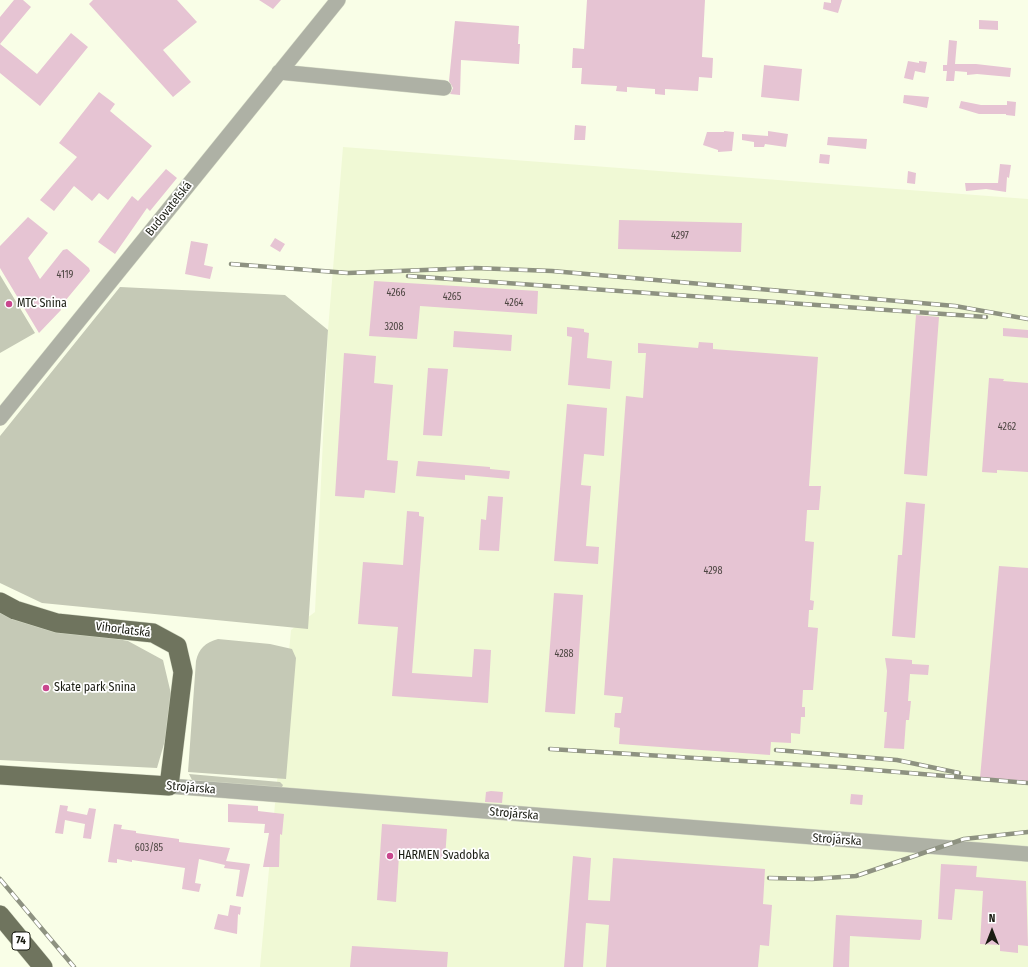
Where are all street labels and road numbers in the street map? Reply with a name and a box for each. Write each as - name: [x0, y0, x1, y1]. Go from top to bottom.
- street label: Budovateľská: [143, 179, 195, 239]
- street label: Vihorlatská: [95, 619, 151, 641]
- street label: Strojárska: [166, 779, 216, 797]
- street label: Strojárska: [489, 805, 539, 823]
- street label: Strojárska: [812, 831, 862, 849]
- road number: 74: [12, 932, 30, 950]

